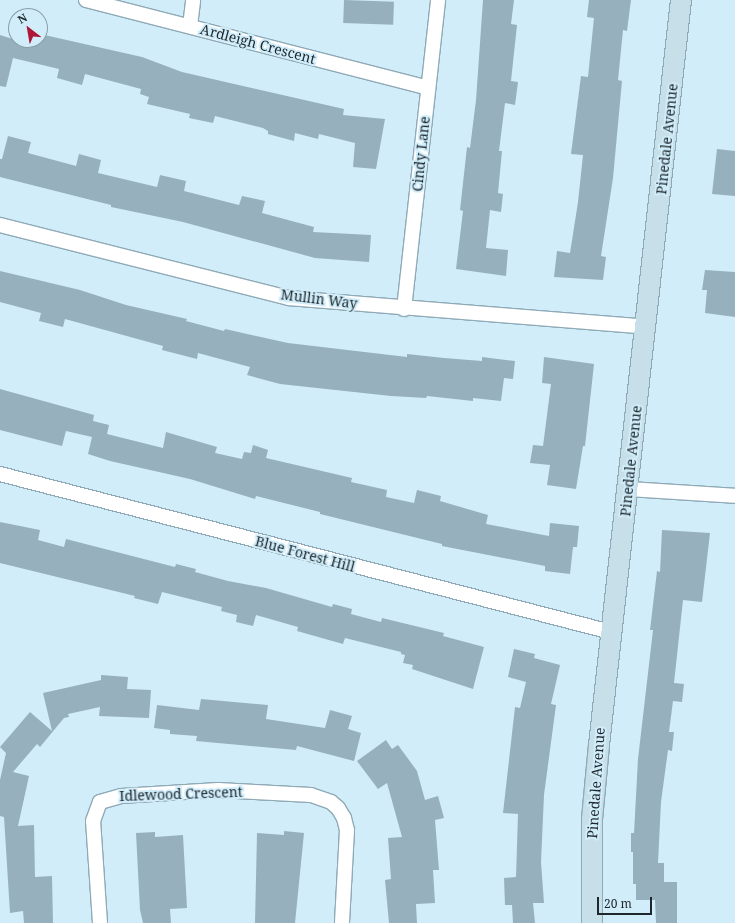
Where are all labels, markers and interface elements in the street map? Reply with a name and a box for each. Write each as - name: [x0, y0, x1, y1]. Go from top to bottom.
- north arrow: [8, 8, 48, 48]
- text: N: [14, 9, 30, 27]
- street label: Ardleigh Crescent: [198, 21, 318, 67]
- street label: Pinedale Avenue: [653, 83, 681, 195]
- street label: Cindy Lane: [409, 116, 433, 192]
- street label: Mullin Way: [280, 286, 358, 312]
- street label: Pinedale Avenue: [617, 405, 645, 517]
- street label: Blue Forest Hill: [253, 533, 357, 575]
- street label: Pinedale Avenue: [584, 727, 608, 839]
- street label: Idlewood Crescent: [119, 783, 243, 805]
- scale bar: [599, 889, 654, 915]
- text: 20 m: [604, 895, 632, 912]

